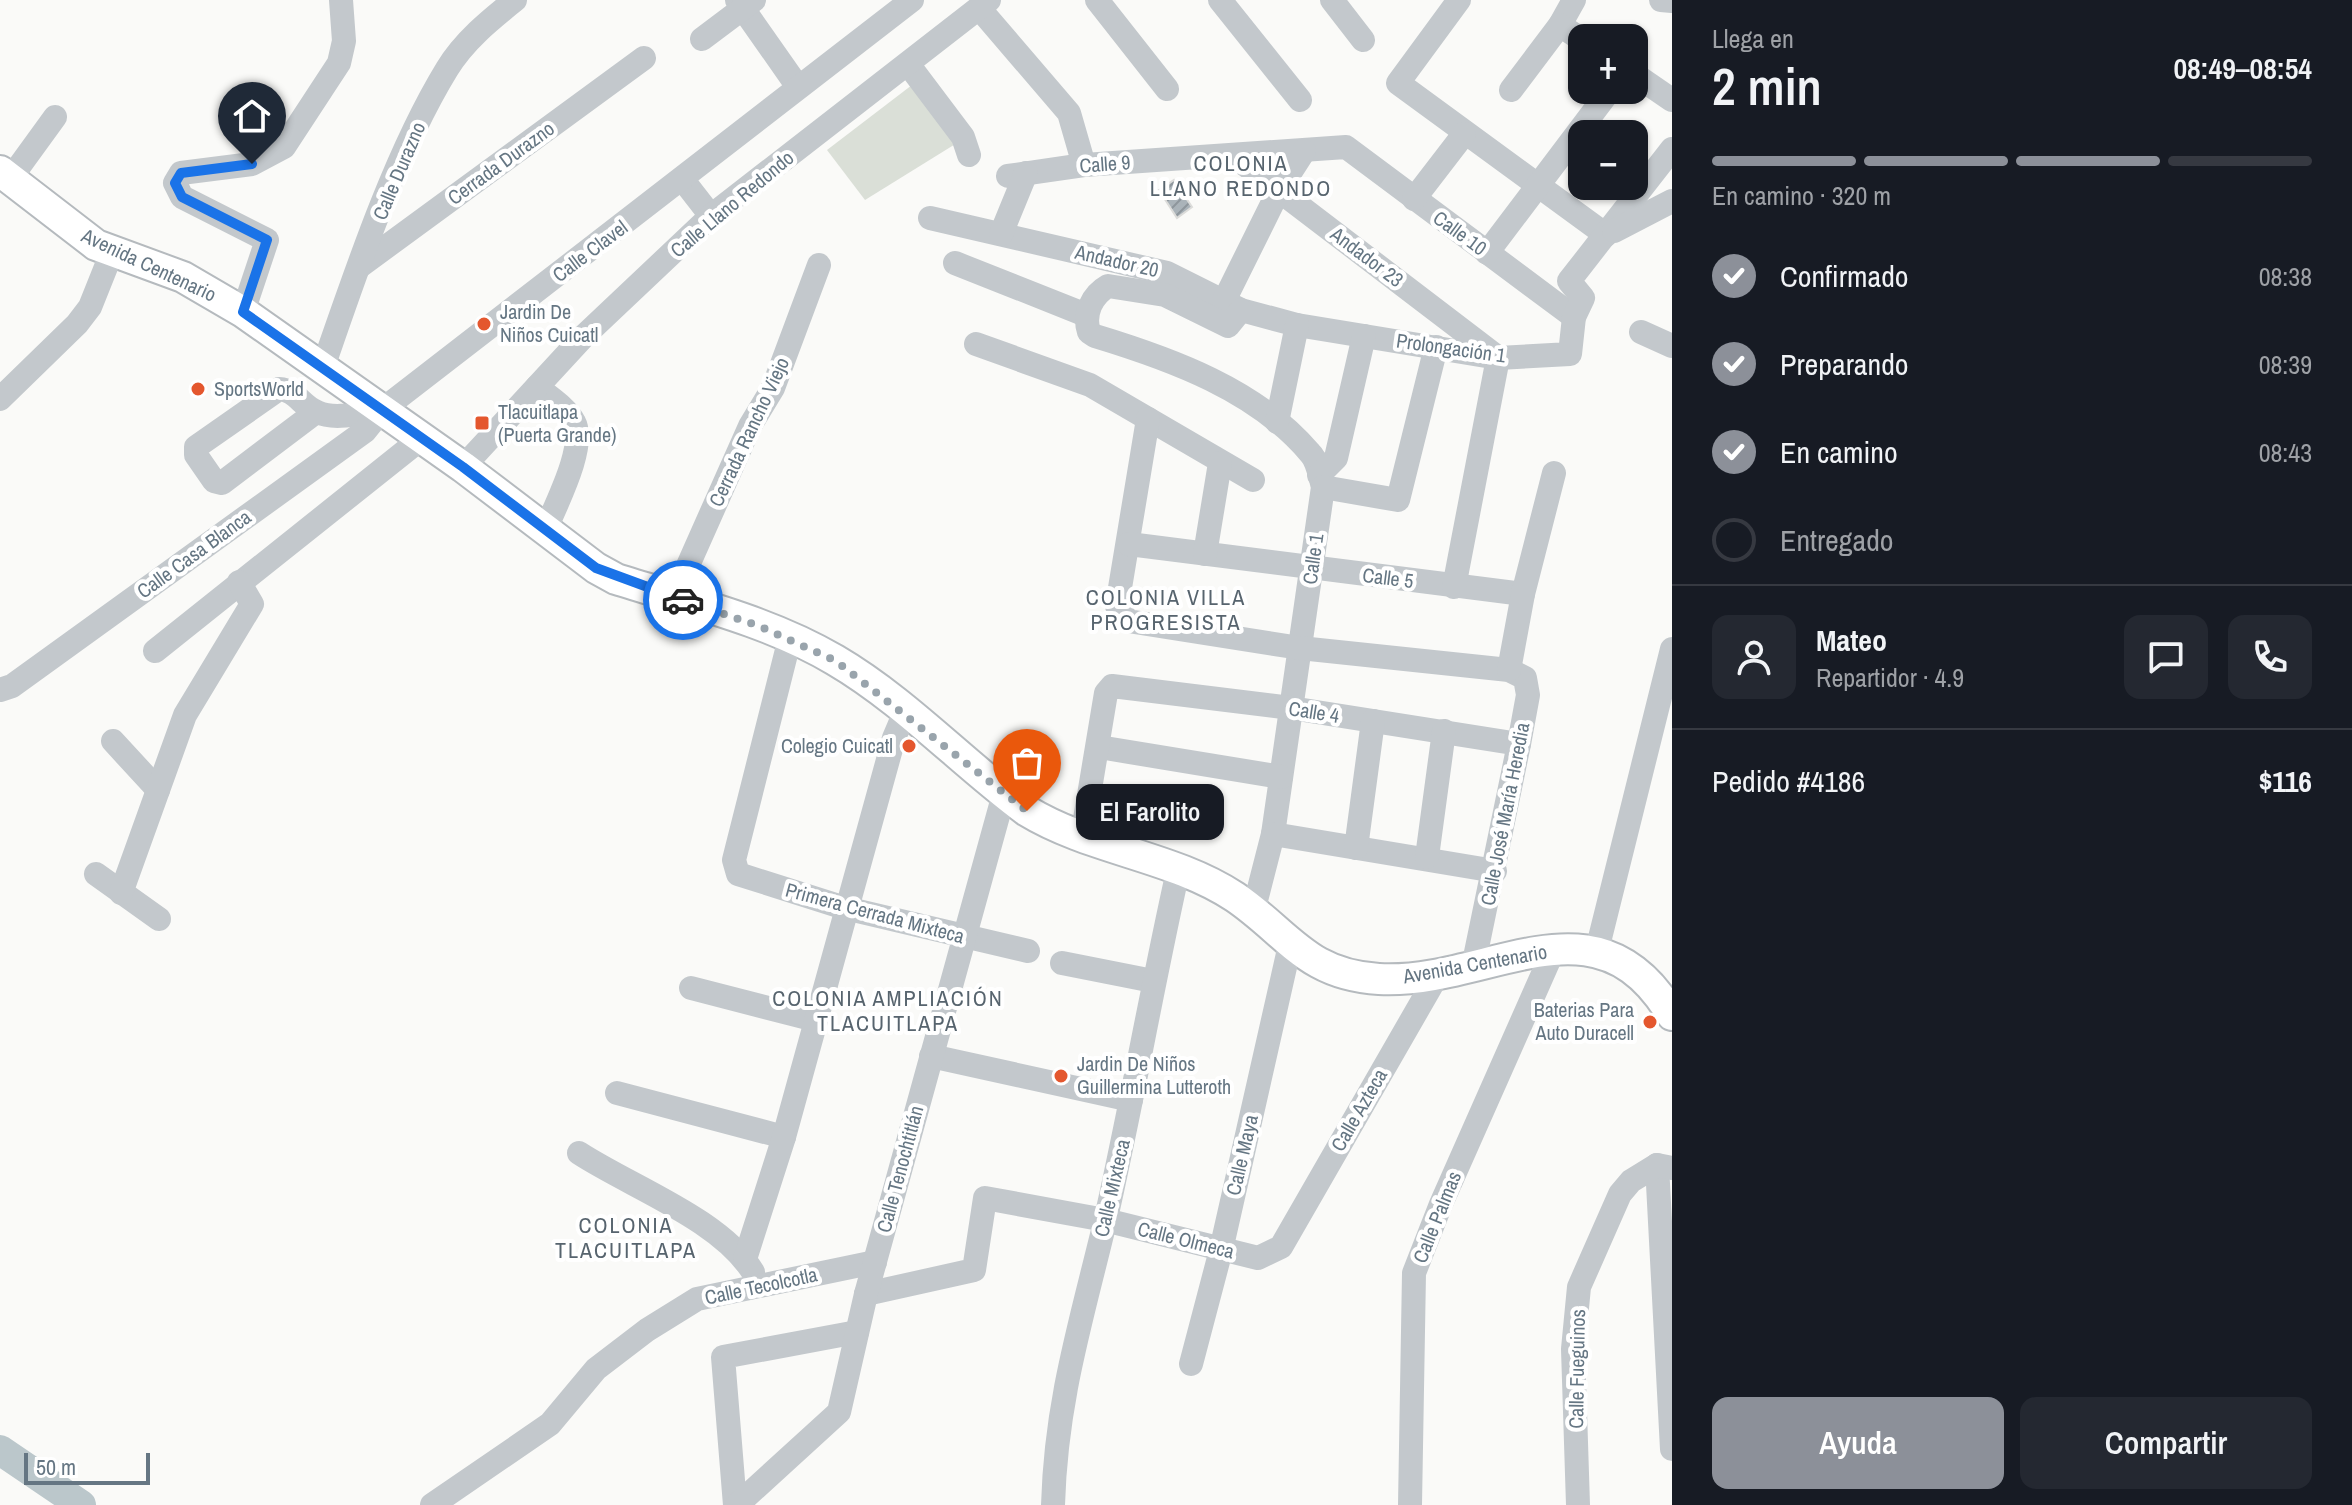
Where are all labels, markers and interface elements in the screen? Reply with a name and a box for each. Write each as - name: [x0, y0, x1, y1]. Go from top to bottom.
- text: Llega en: [1712, 21, 1794, 56]
- map controls: [1568, 24, 1648, 200]
- button: +: [1568, 24, 1648, 104]
- text: 08:49–08:54: [2173, 48, 2312, 88]
- text: 2 min: [1712, 51, 1822, 121]
- pin: [218, 82, 286, 164]
- icon: home: [230, 94, 274, 138]
- street label: Cerrada Durazno: [442, 115, 560, 210]
- street label: Calle Durazno: [366, 118, 431, 224]
- button: −: [1568, 120, 1648, 200]
- street label: Calle Llano Redondo: [664, 144, 799, 263]
- street label: Calle 9: [1079, 148, 1131, 179]
- district label: COLONIA LLANO REDONDO: [1150, 148, 1332, 203]
- text: En camino · 320 m: [1712, 178, 1891, 213]
- street label: Calle 10: [1428, 204, 1493, 261]
- street label: Calle Clavel: [547, 213, 633, 288]
- street label: Andador 23: [1325, 220, 1409, 293]
- street label: Avenida Centenario: [77, 221, 221, 308]
- street label: Andador 20: [1072, 238, 1161, 283]
- icon: check: [1712, 254, 1756, 298]
- text: Confirmado: [1780, 256, 1909, 296]
- text: 08:38: [2259, 259, 2312, 294]
- place label: Jardin De Niños Cuicatl: [500, 298, 598, 348]
- marker: Jardin De Niños Cuicatl: [475, 315, 493, 333]
- street label: Prolongación 1: [1395, 326, 1508, 369]
- icon: check: [1712, 342, 1756, 386]
- text: Preparando: [1780, 344, 1909, 384]
- text: 08:39: [2259, 347, 2312, 382]
- street label: Cerrada Rancho Viejo: [702, 353, 795, 511]
- place label: SportsWorld: [214, 375, 304, 402]
- marker: SportsWorld: [189, 380, 207, 398]
- place label: Tlacuitlapa (Puerta Grande): [498, 398, 617, 448]
- marker: Tlacuitlapa (Puerta Grande): [473, 414, 491, 432]
- icon: check: [1712, 430, 1756, 474]
- text: En camino: [1780, 432, 1898, 472]
- text: 08:43: [2259, 435, 2312, 470]
- street label: Calle Casa Blanca: [131, 503, 256, 604]
- text: Entregado: [1780, 520, 1894, 560]
- street label: Calle 1: [1296, 532, 1329, 586]
- courier: [643, 560, 723, 640]
- street label: Calle 5: [1361, 561, 1415, 594]
- icon: car: [661, 578, 705, 622]
- district label: COLONIA VILLA PROGRESISTA: [1086, 582, 1246, 637]
- button: person: [1712, 615, 1796, 699]
- button: chat: [2124, 615, 2208, 699]
- button: phone: [2228, 615, 2312, 699]
- text: Mateo: [1816, 620, 1887, 660]
- text: Repartidor · 4.9: [1816, 660, 1964, 695]
- street label: Calle 4: [1287, 694, 1341, 729]
- street label: Calle José María Heredia: [1474, 720, 1536, 908]
- pin: [993, 729, 1061, 811]
- place label: Colegio Cuicatl: [781, 732, 893, 759]
- marker: Colegio Cuicatl: [900, 737, 918, 755]
- icon: bag: [1005, 741, 1049, 785]
- text: Pedido #4186: [1712, 761, 1865, 801]
- text: $116: [2259, 761, 2312, 801]
- callout: El Farolito: [1075, 783, 1223, 839]
- text: El Farolito: [1100, 794, 1200, 829]
- street label: Primera Cerrada Mixteca: [783, 876, 968, 949]
- street label: Avenida Centenario: [1400, 938, 1549, 990]
- district label: COLONIA AMPLIACIÓN TLACUITLAPA: [772, 983, 1004, 1038]
- place label: Baterias Para Auto Duracell: [1534, 996, 1634, 1046]
- marker: Baterias Para Auto Duracell: [1641, 1013, 1659, 1031]
- place label: Jardin De Niños Guillermina Lutteroth: [1077, 1050, 1231, 1100]
- street label: Calle Azteca: [1324, 1064, 1393, 1156]
- marker: Jardin De Niños Guillermina Lutteroth: [1052, 1067, 1070, 1085]
- street label: Calle Tenochtitlán: [870, 1103, 929, 1235]
- street label: Calle Maya: [1219, 1112, 1264, 1198]
- street label: Calle Mixteca: [1087, 1136, 1136, 1239]
- street label: Calle Palmas: [1406, 1167, 1467, 1267]
- district label: COLONIA TLACUITLAPA: [555, 1210, 697, 1265]
- street label: Calle Olmeca: [1135, 1215, 1237, 1265]
- street label: Calle Tecolcotla: [702, 1260, 820, 1311]
- street label: Calle Fueguinos: [1562, 1309, 1591, 1429]
- button: Ayuda: [1712, 1397, 2004, 1489]
- button: Compartir: [2020, 1397, 2312, 1489]
- scale bar: [24, 1449, 150, 1485]
- text: 50 m: [36, 1452, 76, 1482]

